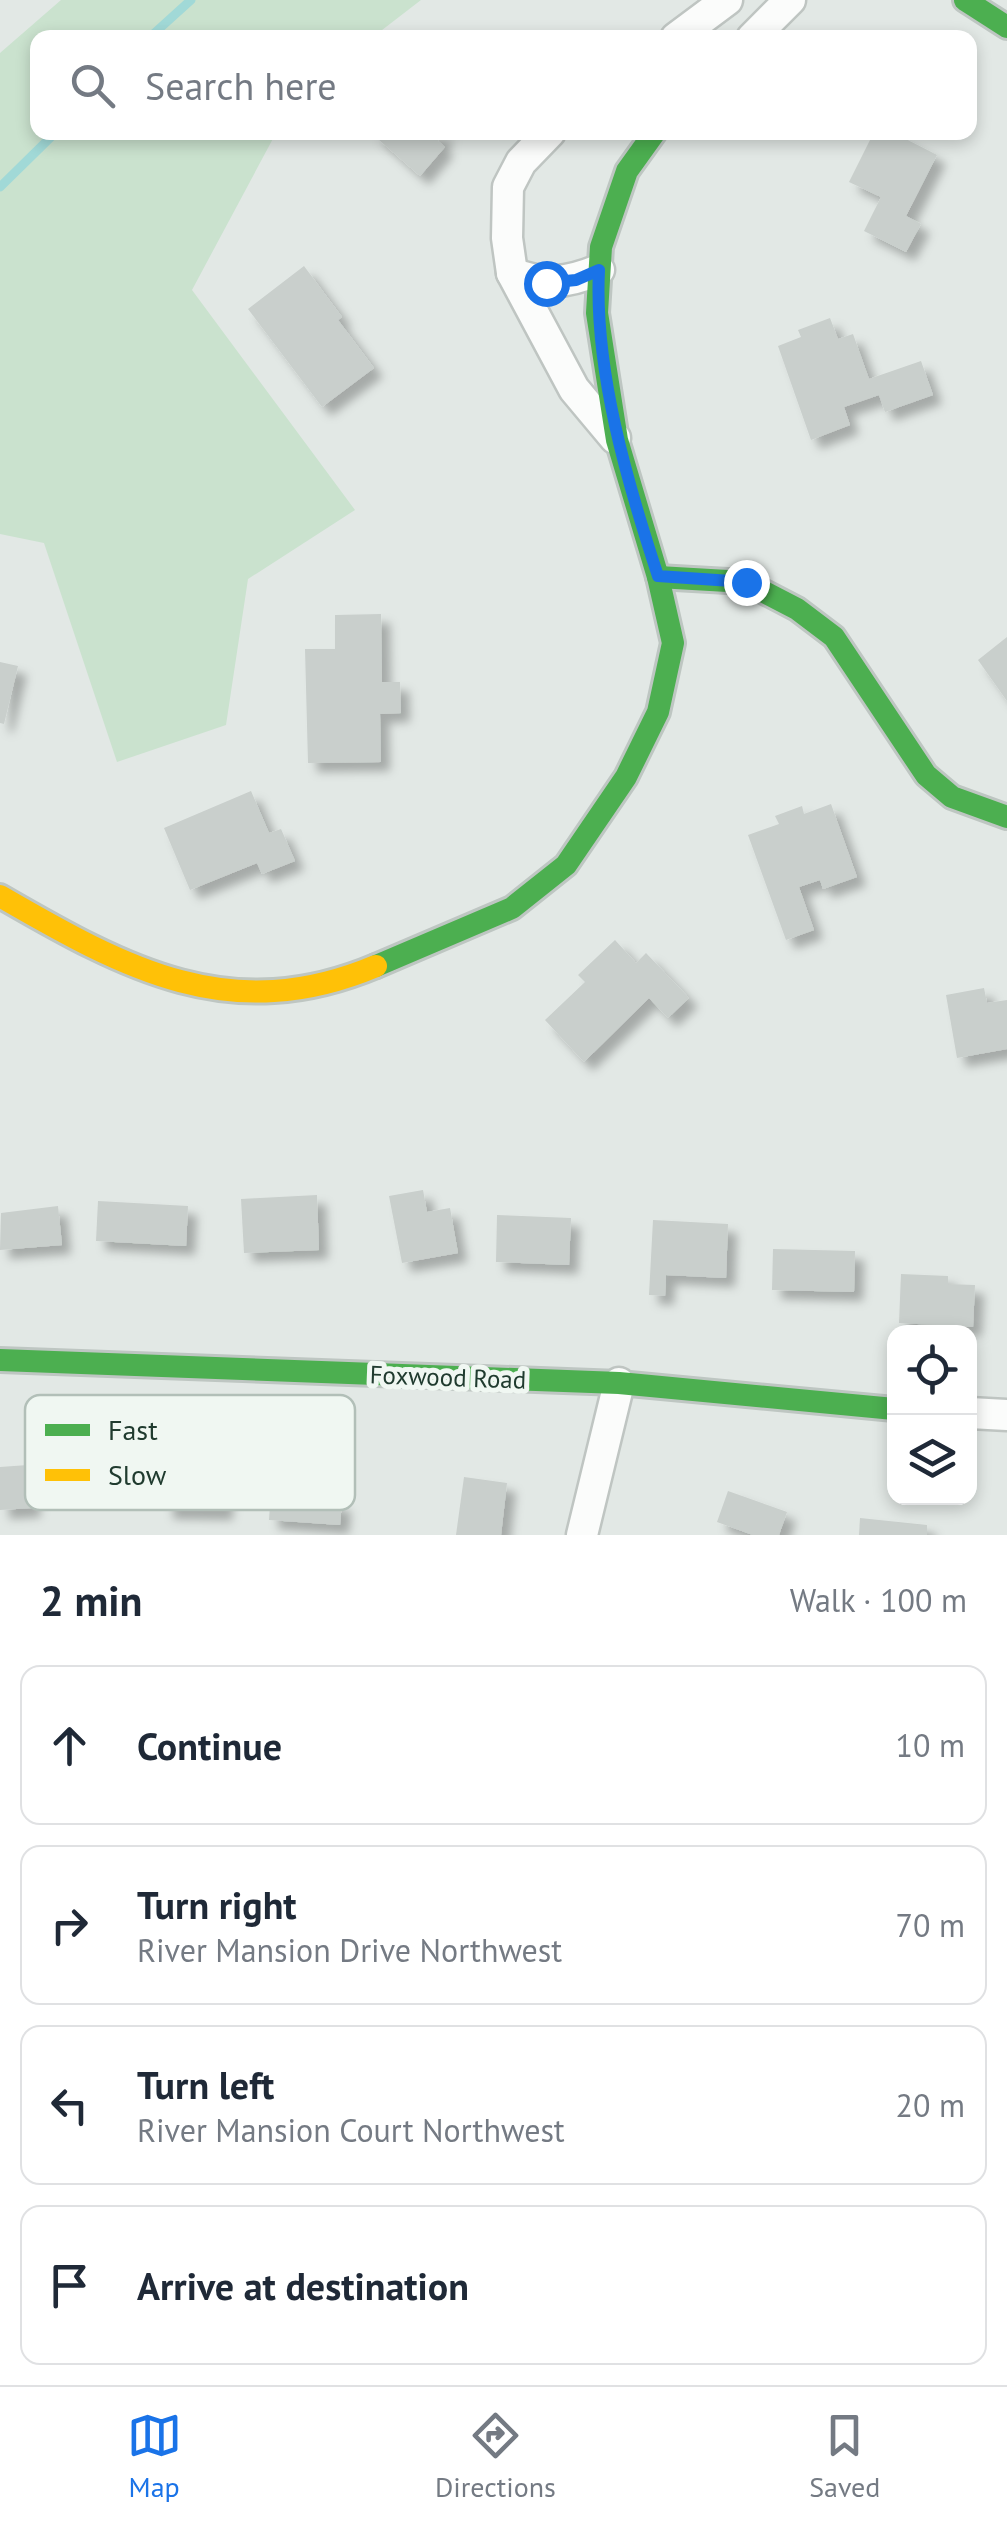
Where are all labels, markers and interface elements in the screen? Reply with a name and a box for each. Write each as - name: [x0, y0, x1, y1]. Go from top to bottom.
- search box: [30, 30, 977, 140]
- icon: search: [65, 58, 120, 113]
- text: Search here: [145, 61, 337, 110]
- route start: [524, 261, 570, 307]
- route end: [724, 560, 770, 606]
- map controls: [887, 1325, 977, 1505]
- button: locate: [887, 1325, 977, 1415]
- street label: Foxwood Road: [369, 1358, 527, 1396]
- legend: [25, 1395, 355, 1510]
- text: Fast: [108, 1411, 158, 1448]
- button: layers: [887, 1415, 977, 1505]
- text: Slow: [108, 1456, 167, 1493]
- text: 2 min: [40, 1573, 142, 1628]
- text: Walk · 100 m: [790, 1579, 967, 1621]
- icon: ahead: [42, 1718, 97, 1773]
- text: Continue: [137, 1721, 282, 1770]
- text: 10 m: [896, 1724, 965, 1766]
- text: Turn right: [137, 1880, 297, 1929]
- icon: right: [42, 1898, 97, 1953]
- text: 70 m: [896, 1904, 965, 1946]
- text: River Mansion Drive Northwest: [137, 1929, 562, 1971]
- text: Turn left: [137, 2060, 274, 2109]
- icon: left: [42, 2078, 97, 2133]
- text: 20 m: [896, 2084, 965, 2126]
- text: River Mansion Court Northwest: [137, 2109, 565, 2151]
- icon: arrive: [42, 2258, 97, 2313]
- text: Arrive at destination: [137, 2261, 469, 2310]
- tab: Map: [127, 2408, 182, 2505]
- tab: Directions: [435, 2408, 556, 2505]
- tab: Saved: [809, 2408, 880, 2505]

